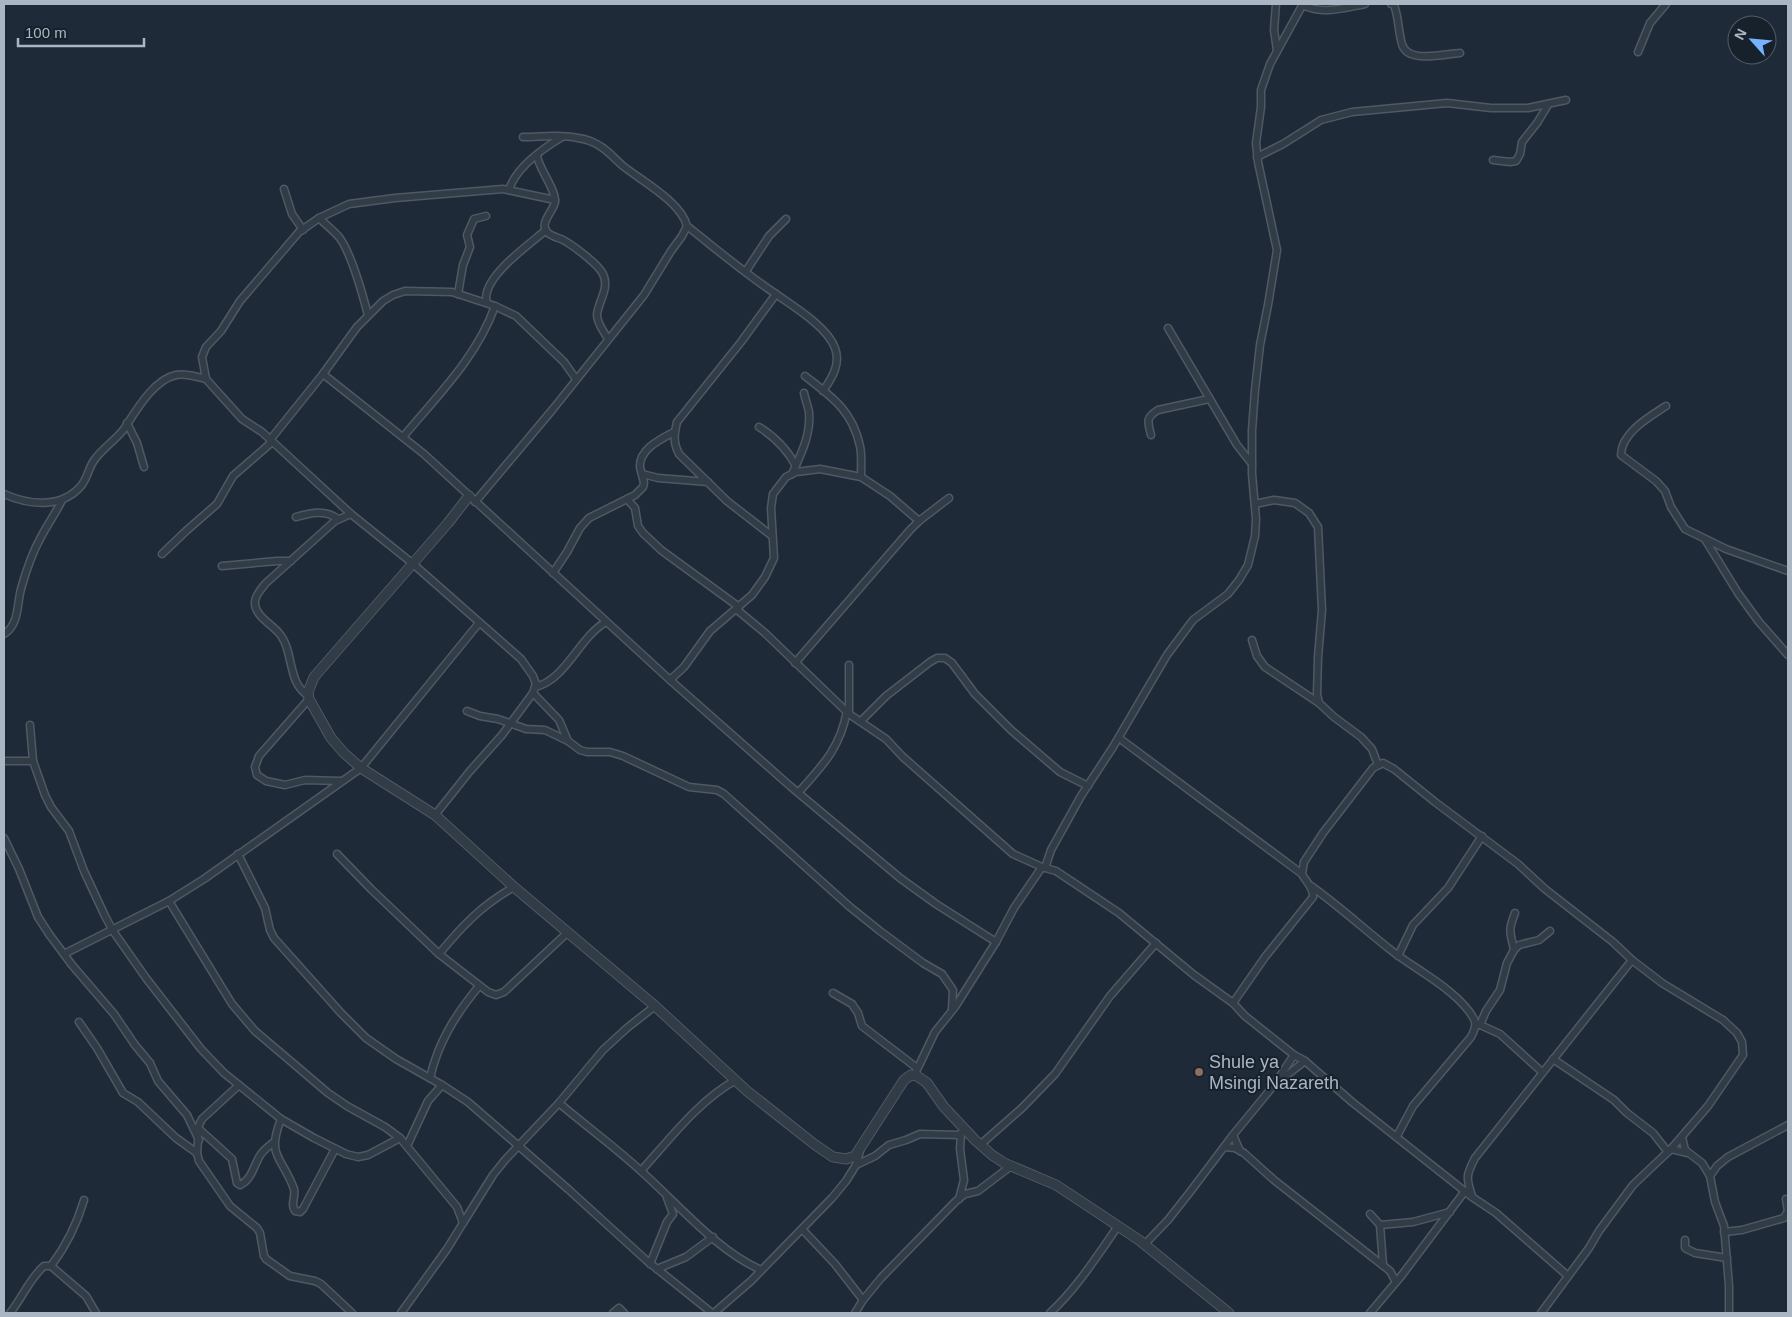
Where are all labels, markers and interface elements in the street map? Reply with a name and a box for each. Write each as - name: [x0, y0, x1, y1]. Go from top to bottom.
- scale bar: [18, 15, 144, 47]
- north arrow: [1727, 15, 1777, 65]
- text: 100 m: [25, 24, 67, 41]
- text: N: [1731, 26, 1750, 42]
- place label: Shule ya Msingi Nazareth: [1209, 1052, 1339, 1093]
- marker: Shule ya Msingi Nazareth: [1193, 1066, 1205, 1078]

